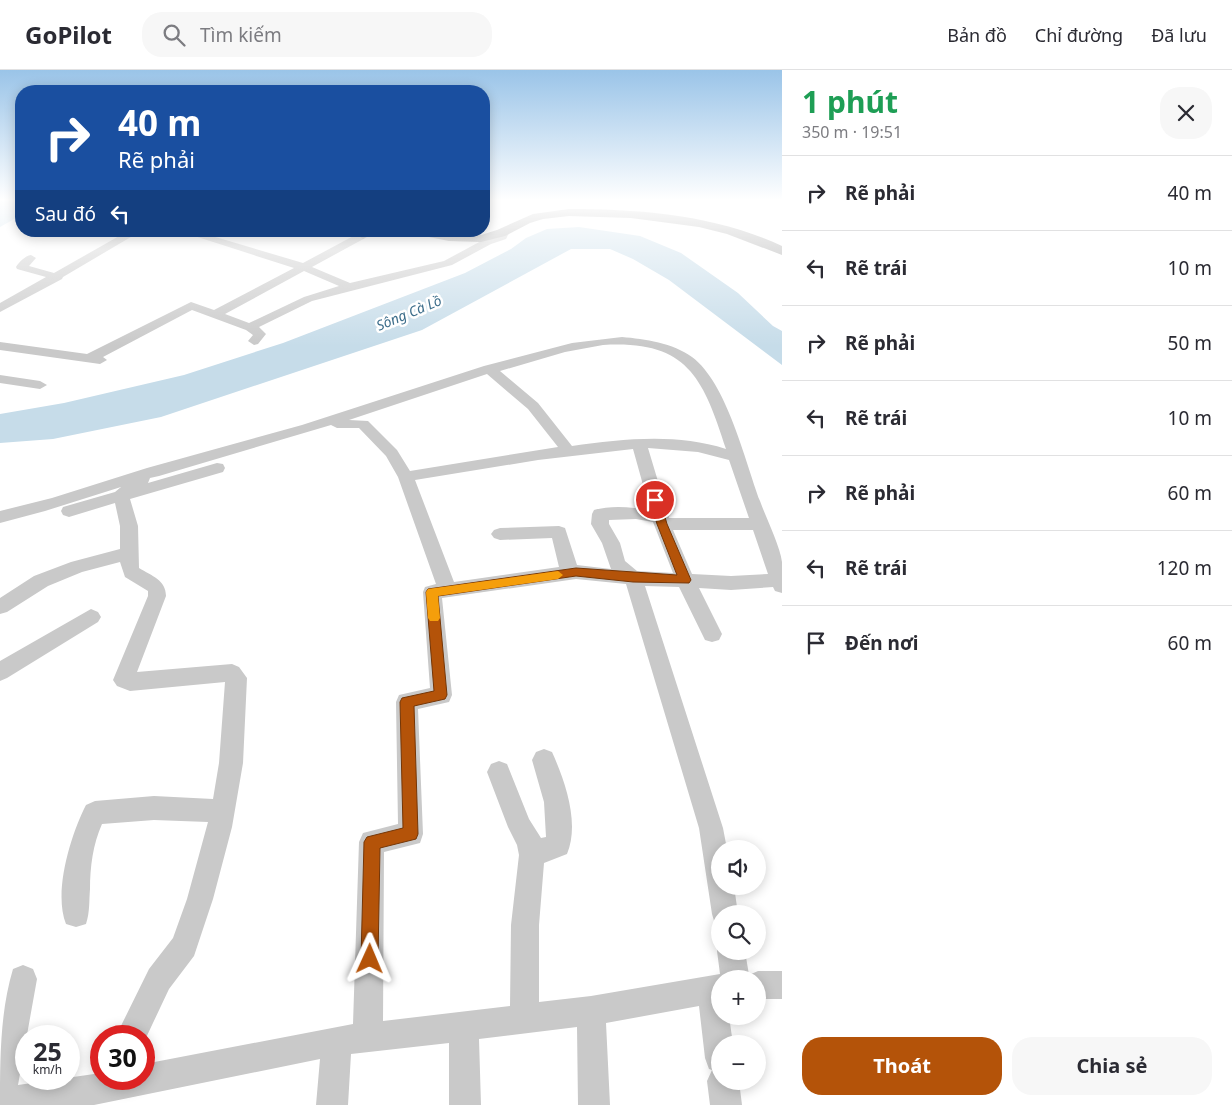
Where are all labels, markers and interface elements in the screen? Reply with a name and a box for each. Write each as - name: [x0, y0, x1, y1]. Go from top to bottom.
- search box: [142, 12, 492, 57]
- text: GoPilot: [25, 18, 112, 51]
- icon: search: [160, 21, 188, 49]
- text: Tìm kiếm: [200, 22, 282, 48]
- text: Bản đồ: [947, 23, 1007, 47]
- text: Chỉ đường: [1035, 23, 1123, 47]
- text: Đã lưu: [1151, 23, 1207, 47]
- text: 1 phút: [802, 81, 898, 122]
- button: close: [1160, 87, 1212, 139]
- text: 40 m: [118, 99, 201, 146]
- icon: right: [35, 105, 100, 170]
- text: 350 m · 19:51: [802, 121, 902, 143]
- text: Rẽ phải: [118, 144, 195, 174]
- icon: right: [802, 179, 830, 207]
- text: Rẽ phải: [845, 180, 915, 206]
- text: 40 m: [1168, 180, 1212, 206]
- icon: left: [106, 200, 134, 228]
- text: Sau đó: [35, 201, 96, 227]
- icon: left: [802, 254, 830, 282]
- text: Rẽ trái: [845, 255, 907, 281]
- text: 10 m: [1168, 255, 1212, 281]
- water label: Sông Cà Lồ: [373, 290, 444, 335]
- icon: right: [802, 329, 830, 357]
- text: Rẽ phải: [845, 330, 915, 356]
- text: 50 m: [1168, 330, 1212, 356]
- icon: left: [802, 404, 830, 432]
- text: Rẽ trái: [845, 405, 907, 431]
- text: 10 m: [1168, 405, 1212, 431]
- pin: [634, 479, 676, 521]
- icon: right: [802, 479, 830, 507]
- text: Rẽ phải: [845, 480, 915, 506]
- text: 60 m: [1168, 480, 1212, 506]
- icon: arrive: [641, 486, 669, 514]
- icon: left: [802, 554, 830, 582]
- text: Rẽ trái: [845, 555, 907, 581]
- text: 120 m: [1157, 555, 1212, 581]
- icon: arrive: [802, 629, 830, 657]
- text: Đến nơi: [845, 630, 919, 656]
- text: 60 m: [1168, 630, 1212, 656]
- map controls: [711, 840, 766, 1090]
- button: sound: [711, 840, 766, 895]
- button: search: [711, 905, 766, 960]
- position arrow: [343, 932, 395, 984]
- button: +: [711, 970, 766, 1025]
- speed limit sign: 30: [90, 1025, 155, 1090]
- text: 25: [33, 1034, 62, 1068]
- button: −: [711, 1035, 766, 1090]
- button: Thoát: [802, 1037, 1002, 1095]
- button: Chia sẻ: [1012, 1037, 1212, 1095]
- text: km/h: [33, 1061, 62, 1078]

